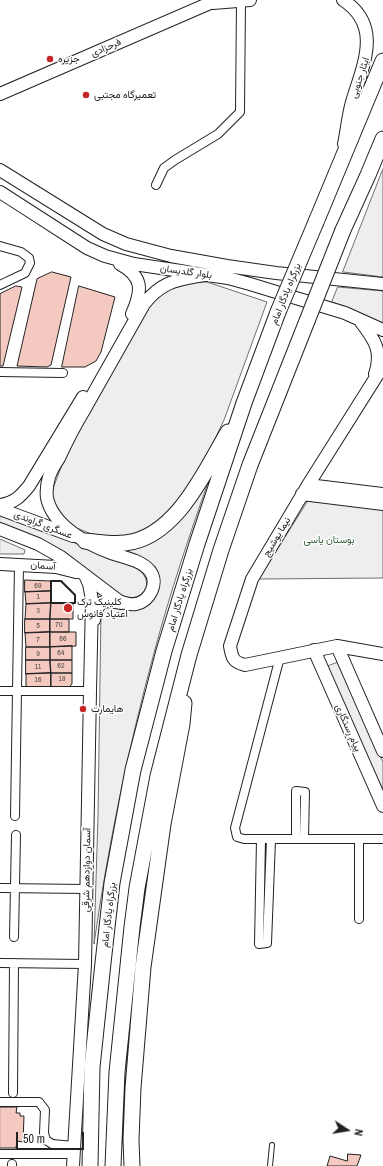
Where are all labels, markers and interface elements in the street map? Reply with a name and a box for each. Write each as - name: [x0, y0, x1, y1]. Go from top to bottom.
- street label: فرحزادی: [89, 36, 123, 60]
- place label: جزیره: [58, 53, 80, 65]
- marker: جزیره: [45, 54, 55, 64]
- street label: ایثار جنوبی: [348, 56, 372, 100]
- place label: تعمیرگاه مجتبی: [94, 89, 156, 101]
- marker: تعمیرگاه مجتبی: [81, 90, 91, 100]
- street label: بزرگراه یادگار امام: [268, 261, 304, 327]
- street label: بلوار گلدیسان: [159, 262, 213, 282]
- street label: عسگری گراوندی: [12, 508, 74, 542]
- street label: نیما یوشیج: [260, 515, 294, 559]
- park label: بوستان یاسی: [304, 534, 354, 546]
- street label: آسمان: [30, 559, 56, 573]
- street label: بزرگراه یادگار امام: [165, 567, 195, 633]
- house number: 69: [34, 581, 42, 591]
- house number: 1: [36, 592, 40, 602]
- place label: کلینیک ترک اعتیاد فانوس: [77, 596, 128, 620]
- marker: کلینیک ترک اعتیاد فانوس: [62, 602, 74, 614]
- house number: 3: [36, 606, 40, 616]
- house number: 70: [55, 620, 63, 630]
- house number: 5: [36, 621, 40, 631]
- house number: 66: [59, 634, 67, 644]
- house number: 7: [36, 635, 40, 645]
- house number: 64: [57, 648, 65, 658]
- house number: 9: [36, 649, 40, 659]
- house number: 62: [57, 661, 65, 671]
- house number: 11: [35, 662, 41, 672]
- house number: 18: [58, 674, 66, 684]
- house number: 16: [34, 675, 42, 685]
- street label: پیام رستگاری: [332, 702, 364, 754]
- place label: هایمارت: [91, 703, 123, 715]
- marker: هایمارت: [78, 704, 88, 714]
- street label: آسمان دوازدهم شرقی: [80, 828, 94, 912]
- street label: بزرگراه یادگار امام: [99, 882, 119, 948]
- north arrow: [327, 1110, 367, 1150]
- scale bar: [18, 1124, 86, 1150]
- text: N: [351, 1128, 366, 1137]
- text: 50 m: [23, 1131, 45, 1147]

